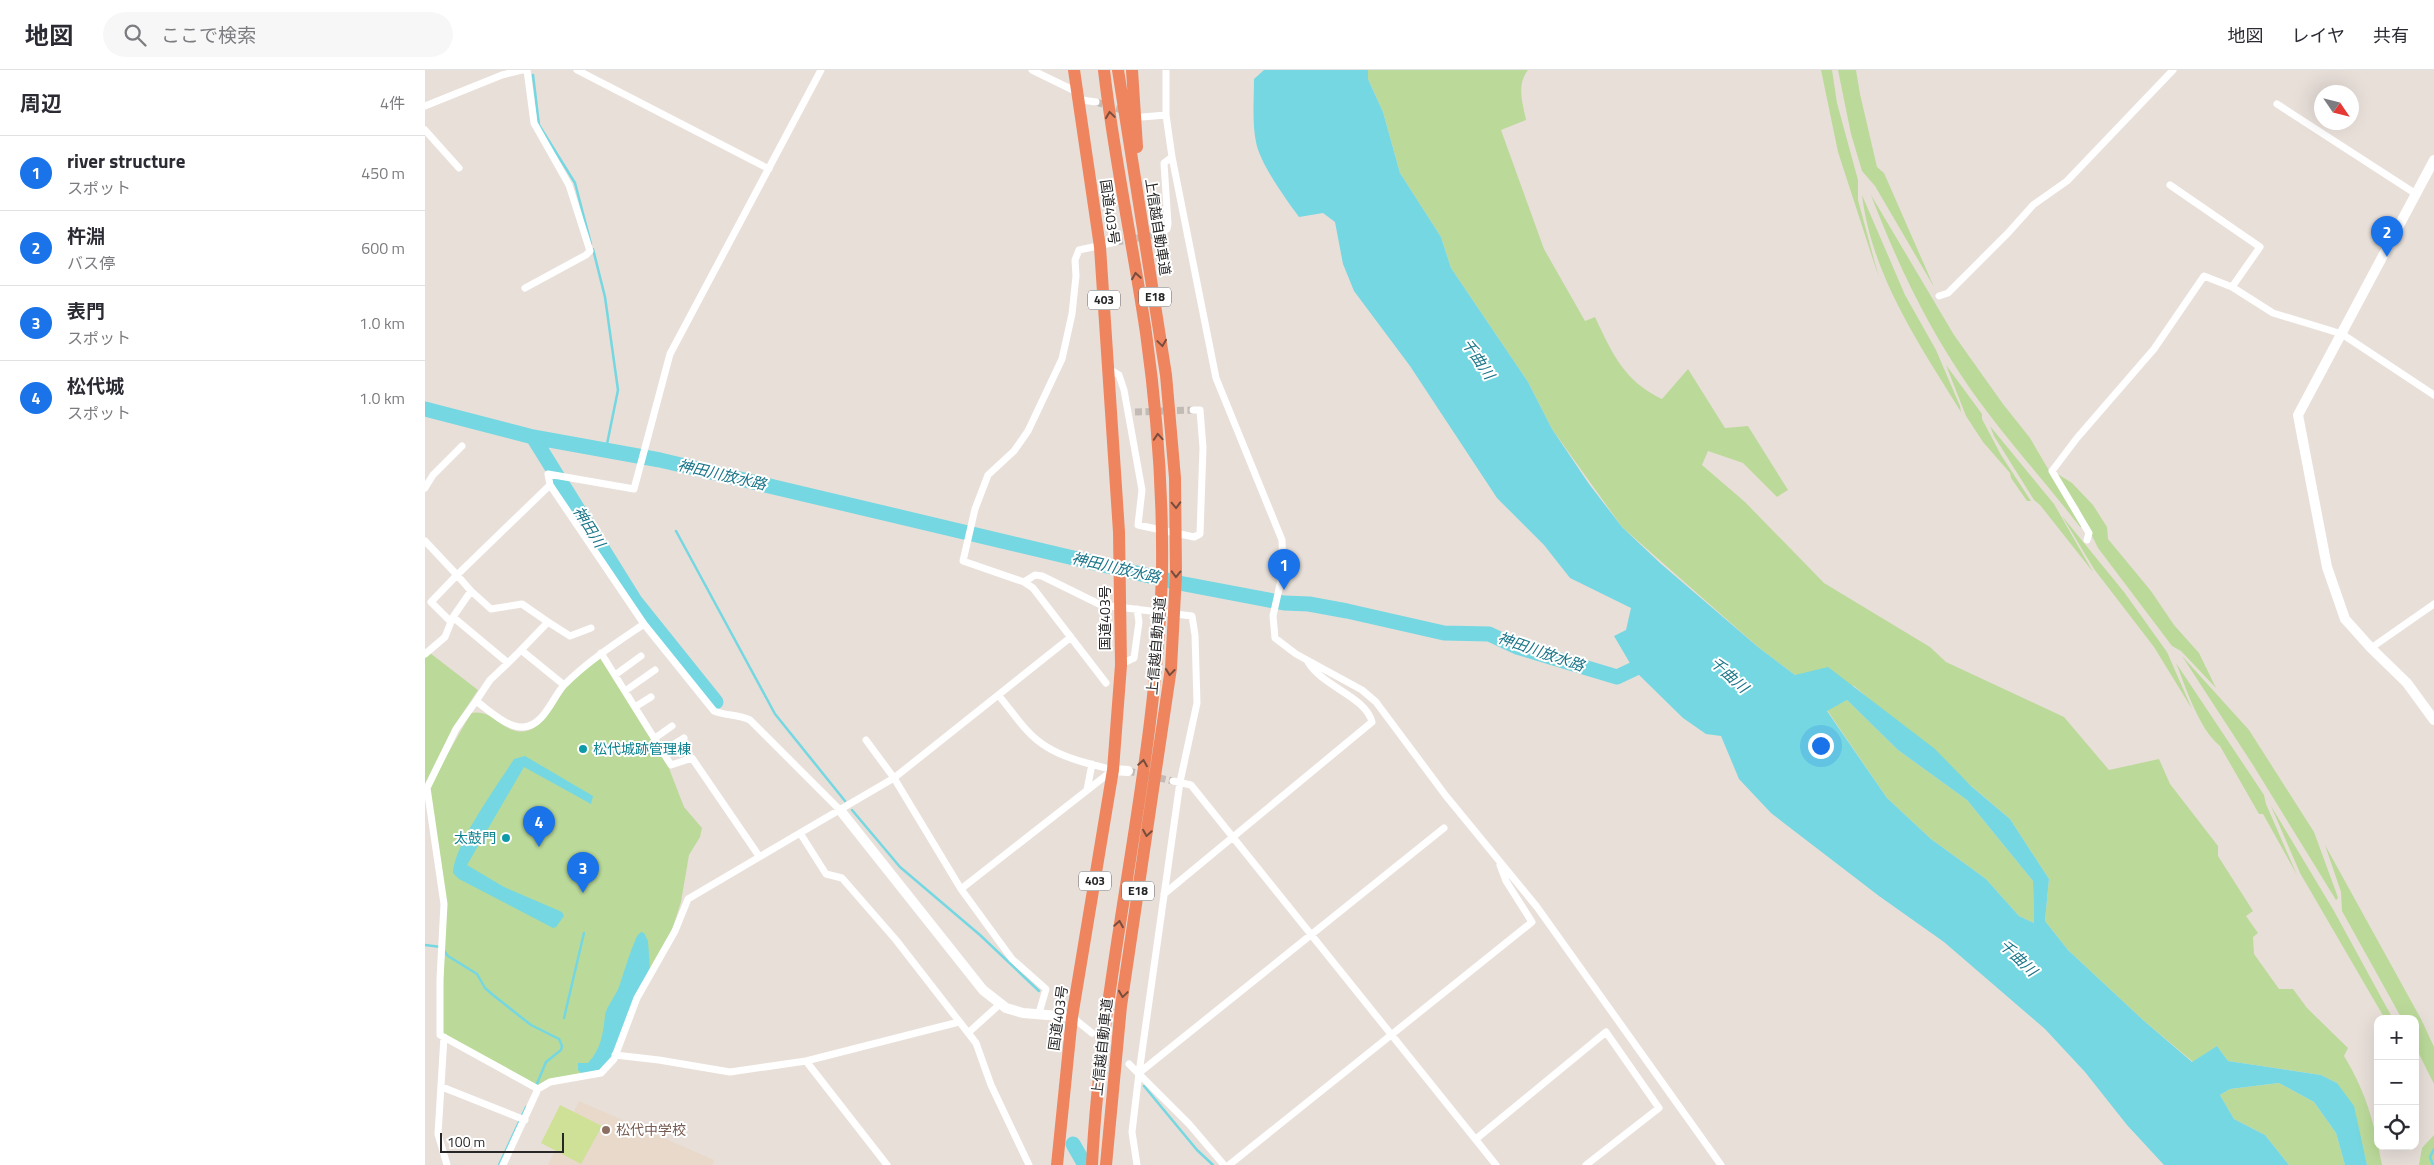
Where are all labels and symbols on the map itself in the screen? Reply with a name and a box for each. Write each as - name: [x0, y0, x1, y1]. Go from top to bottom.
- north arrow: [2314, 85, 2359, 130]
- one-way arrow: [1105, 111, 1116, 119]
- street label: 上信越自動車道: [1140, 177, 1177, 277]
- street label: 国道403号: [1096, 178, 1125, 246]
- pin: 2: [2371, 216, 2403, 257]
- one-way arrow: [1132, 271, 1142, 280]
- road number: E18: [1139, 288, 1171, 306]
- road number: 403: [1088, 290, 1120, 310]
- water label: 千曲川: [1456, 334, 1502, 385]
- one-way arrow: [1156, 339, 1167, 347]
- one-way arrow: [1153, 432, 1164, 440]
- water label: 神田川放水路: [676, 453, 770, 496]
- one-way arrow: [1170, 501, 1181, 509]
- water label: 神田川: [568, 502, 612, 554]
- water label: 神田川放水路: [1070, 546, 1164, 589]
- pin: 1: [1268, 549, 1300, 590]
- one-way arrow: [1171, 570, 1181, 578]
- street label: 国道403号: [1094, 585, 1115, 651]
- street label: 上信越自動車道: [1141, 596, 1170, 696]
- water label: 神田川放水路: [1495, 626, 1589, 678]
- water label: 千曲川: [1705, 651, 1755, 700]
- one-way arrow: [1165, 669, 1176, 677]
- your location: [1808, 733, 1834, 759]
- place label: 松代城跡管理棟: [593, 738, 691, 759]
- marker: 松代城跡管理棟: [577, 743, 589, 755]
- one-way arrow: [1138, 759, 1148, 767]
- pin: 4: [523, 806, 555, 847]
- place label: 太鼓門: [454, 827, 496, 848]
- one-way arrow: [1142, 829, 1153, 837]
- marker: 太鼓門: [500, 832, 512, 844]
- pin: 3: [567, 852, 599, 893]
- road number: 403: [1079, 871, 1111, 890]
- road number: E18: [1122, 881, 1154, 900]
- one-way arrow: [1113, 919, 1123, 928]
- water label: 千曲川: [1994, 934, 2044, 983]
- street label: 国道403号: [1043, 984, 1072, 1052]
- one-way arrow: [1119, 989, 1129, 998]
- street label: 上信越自動車道: [1086, 997, 1117, 1097]
- place label: 松代中学校: [616, 1119, 686, 1140]
- marker: 松代中学校: [600, 1124, 612, 1136]
- scale bar: [440, 1130, 564, 1153]

